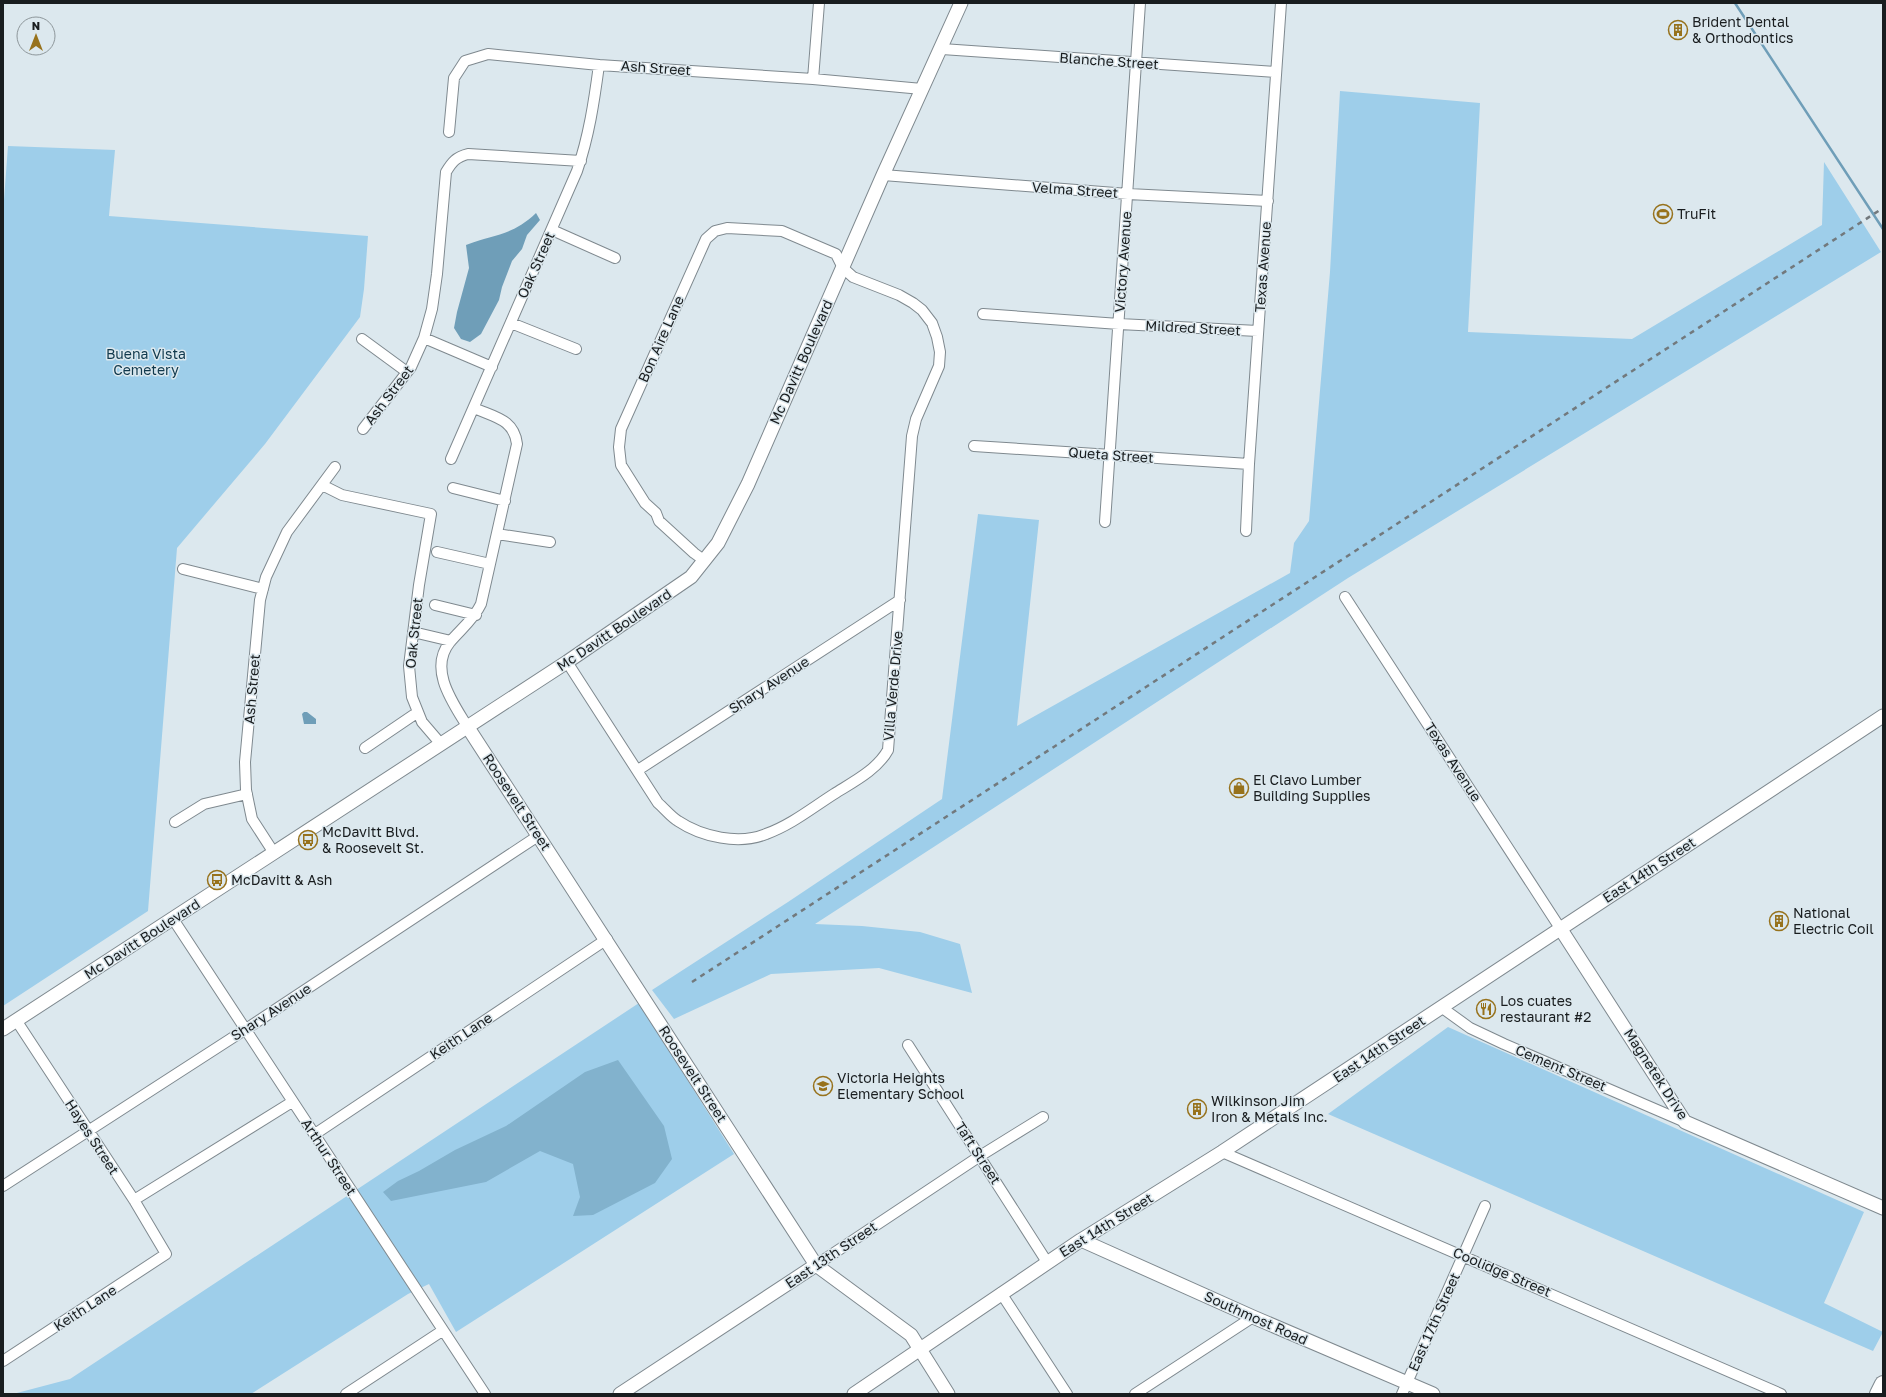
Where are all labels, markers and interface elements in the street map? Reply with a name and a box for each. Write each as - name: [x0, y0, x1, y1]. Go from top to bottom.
- place label: Brident Dental & Orthodontics: [1692, 13, 1793, 46]
- north arrow: [16, 16, 56, 56]
- text: N: [32, 19, 40, 32]
- building icon: Brident Dental & Orthodontics: [1667, 19, 1689, 41]
- street label: Blanche Street: [1059, 49, 1159, 72]
- street label: Ash Street: [620, 57, 692, 78]
- street label: Velma Street: [1031, 178, 1119, 201]
- sports icon: TruFit: [1652, 203, 1674, 225]
- place label: TruFit: [1677, 205, 1716, 222]
- street label: Victory Avenue: [1110, 211, 1135, 313]
- street label: Texas Avenue: [1251, 221, 1274, 313]
- street label: Oak Street: [513, 229, 558, 301]
- street label: Bon Aire Lane: [634, 293, 687, 385]
- street label: Mc Davitt Boulevard: [765, 297, 836, 427]
- street label: Mildred Street: [1145, 317, 1241, 338]
- park label: Buena Vista Cemetery: [106, 345, 186, 378]
- street label: Ash Street: [361, 362, 417, 428]
- street label: Queta Street: [1068, 443, 1154, 466]
- street label: Mc Davitt Boulevard: [553, 585, 674, 674]
- street label: Oak Street: [401, 597, 426, 669]
- street label: Villa Verde Drive: [879, 630, 906, 742]
- street label: Shary Avenue: [725, 652, 812, 717]
- street label: Ash Street: [240, 653, 263, 725]
- street label: Texas Avenue: [1421, 719, 1485, 805]
- street label: Roosevelt Street: [480, 750, 555, 853]
- place label: El Clavo Lumber Building Supplies: [1253, 771, 1370, 804]
- shop icon: El Clavo Lumber Building Supplies: [1228, 777, 1250, 799]
- place label: McDavitt Blvd. & Roosevelt St.: [322, 823, 424, 856]
- bus stop icon: McDavitt Blvd. & Roosevelt St.: [297, 829, 319, 851]
- street label: East 14th Street: [1599, 833, 1698, 906]
- bus stop icon: McDavitt & Ash: [206, 869, 228, 891]
- place label: McDavitt & Ash: [231, 871, 332, 888]
- street label: Mc Davitt Boulevard: [81, 895, 203, 982]
- place label: National Electric Coil: [1793, 904, 1874, 937]
- building icon: National Electric Coil: [1768, 910, 1790, 932]
- street label: Shary Avenue: [227, 979, 314, 1044]
- place label: Los cuates restaurant #2: [1500, 992, 1591, 1025]
- restaurant icon: Los cuates restaurant #2: [1475, 998, 1497, 1020]
- street label: Keith Lane: [426, 1008, 495, 1063]
- street label: East 14th Street: [1329, 1012, 1428, 1086]
- street label: Roosevelt Street: [656, 1022, 731, 1125]
- street label: Magnetek Drive: [1621, 1025, 1692, 1122]
- street label: Cement Street: [1513, 1041, 1609, 1094]
- place label: Victoria Heights Elementary School: [837, 1069, 964, 1102]
- school or university icon: Victoria Heights Elementary School: [812, 1075, 834, 1097]
- place label: Wilkinson Jim Iron & Metals Inc.: [1211, 1092, 1328, 1125]
- street label: Hayes Street: [62, 1096, 123, 1178]
- building icon: Wilkinson Jim Iron & Metals Inc.: [1186, 1098, 1208, 1120]
- street label: Arthur Street: [298, 1115, 361, 1198]
- street label: Taft Street: [952, 1118, 1005, 1187]
- street label: East 14th Street: [1056, 1189, 1156, 1260]
- street label: East 13th Street: [782, 1218, 880, 1292]
- street label: Coolidge Street: [1451, 1243, 1554, 1300]
- street label: East 17th Street: [1404, 1270, 1463, 1374]
- street label: Keith Lane: [50, 1281, 119, 1334]
- street label: Southmost Road: [1202, 1287, 1311, 1348]

